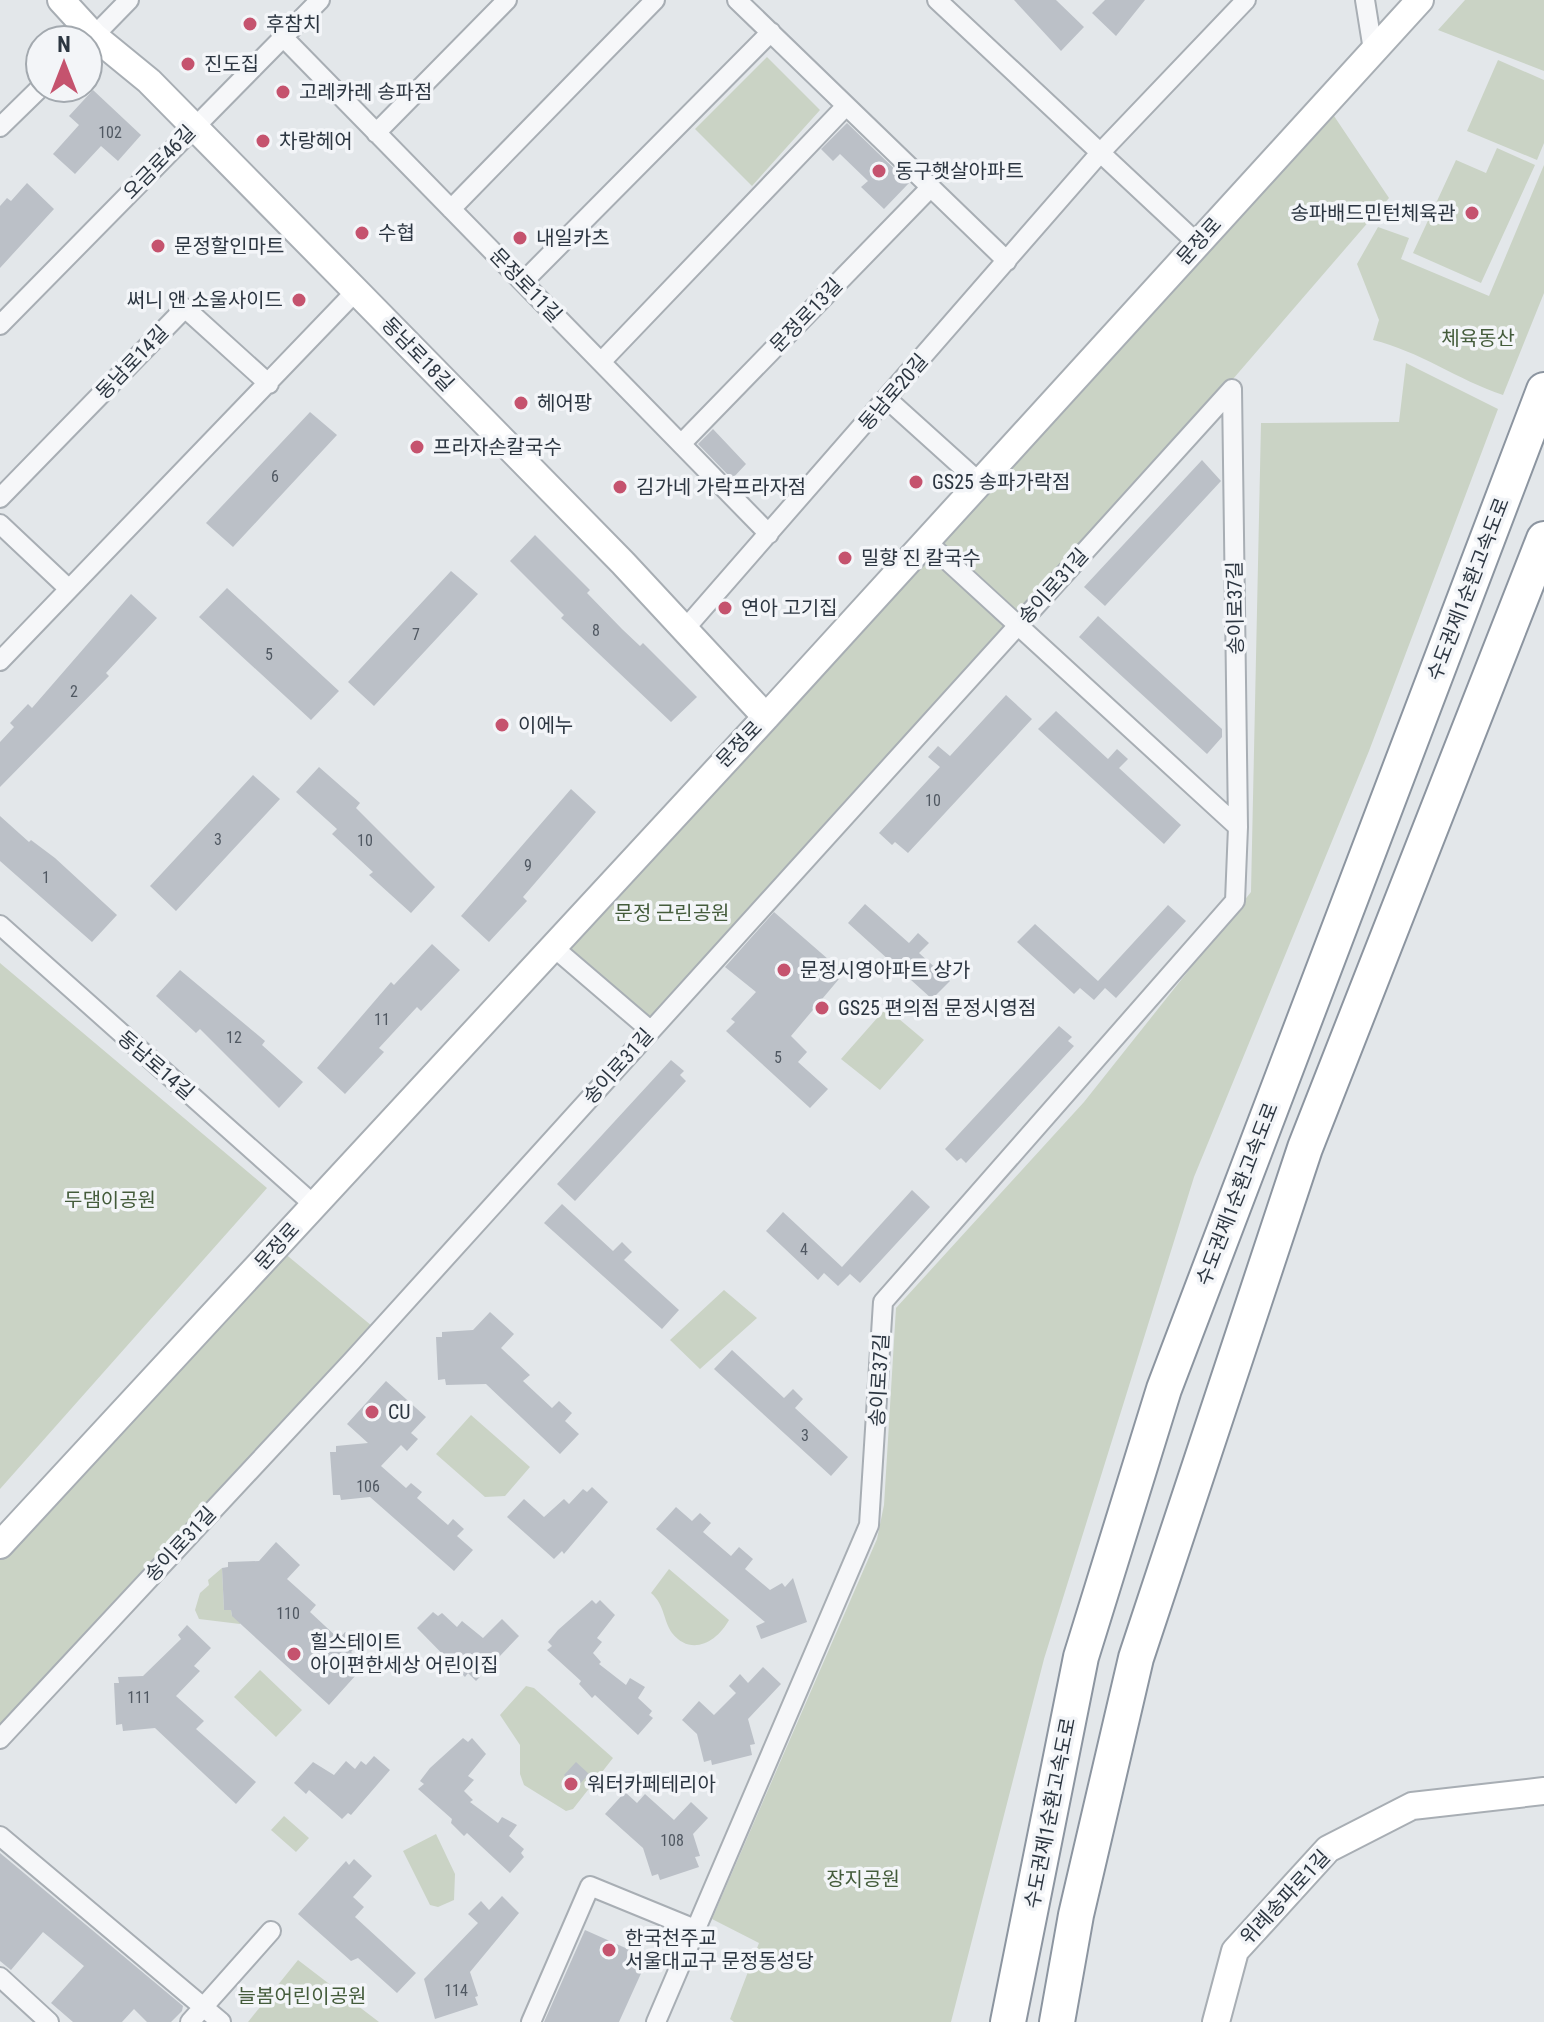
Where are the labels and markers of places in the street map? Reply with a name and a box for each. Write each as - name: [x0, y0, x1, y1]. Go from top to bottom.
- place label: 후참치: [266, 12, 321, 36]
- marker: 후참치: [241, 15, 259, 33]
- place label: 진도집: [204, 52, 259, 76]
- marker: 진도집: [179, 55, 197, 73]
- place label: 고레카레 송파점: [299, 80, 432, 104]
- marker: 고레카레 송파점: [274, 83, 292, 101]
- place label: 차랑헤어: [279, 129, 353, 153]
- marker: 차랑헤어: [254, 132, 272, 150]
- place label: 동구햇살아파트: [895, 159, 1024, 183]
- marker: 동구햇살아파트: [870, 162, 888, 180]
- place label: 송파배드민턴체육관: [1290, 201, 1456, 225]
- marker: 송파배드민턴체육관: [1463, 204, 1481, 222]
- place label: 수협: [378, 221, 415, 245]
- marker: 수협: [353, 224, 371, 242]
- place label: 내일카츠: [536, 226, 610, 250]
- marker: 내일카츠: [511, 229, 529, 247]
- place label: 문정할인마트: [174, 234, 284, 258]
- marker: 문정할인마트: [149, 237, 167, 255]
- place label: 써니 앤 소울사이드: [127, 288, 283, 312]
- marker: 써니 앤 소울사이드: [290, 291, 308, 309]
- place label: 헤어팡: [537, 391, 592, 415]
- marker: 헤어팡: [512, 394, 530, 412]
- place label: 프라자손칼국수: [433, 435, 562, 459]
- marker: 프라자손칼국수: [408, 438, 426, 456]
- place label: GS25 송파가락점: [932, 470, 1071, 494]
- marker: GS25 송파가락점: [907, 473, 925, 491]
- place label: 김가네 가락프라자점: [636, 475, 806, 499]
- marker: 김가네 가락프라자점: [611, 478, 629, 496]
- place label: 밀향 진 칼국수: [861, 546, 981, 570]
- marker: 밀향 진 칼국수: [836, 549, 854, 567]
- place label: 연아 고기집: [741, 596, 838, 620]
- marker: 연아 고기집: [716, 599, 734, 617]
- place label: 이에누: [518, 713, 573, 737]
- marker: 이에누: [493, 716, 511, 734]
- place label: 문정시영아파트 상가: [800, 958, 970, 982]
- marker: 문정시영아파트 상가: [775, 961, 793, 979]
- place label: GS25 편의점 문정시영점: [838, 996, 1036, 1020]
- marker: GS25 편의점 문정시영점: [813, 999, 831, 1017]
- place label: CU: [388, 1400, 411, 1424]
- marker: CU: [363, 1403, 381, 1421]
- place label: 힐스테이트 아이편한세상 어린이집: [310, 1630, 499, 1677]
- marker: 힐스테이트 아이편한세상 어린이집: [285, 1645, 303, 1663]
- place label: 워터카페테리아: [587, 1772, 716, 1796]
- marker: 워터카페테리아: [562, 1775, 580, 1793]
- place label: 한국천주교 서울대교구 문정동성당: [625, 1926, 814, 1973]
- marker: 한국천주교 서울대교구 문정동성당: [600, 1941, 618, 1959]

